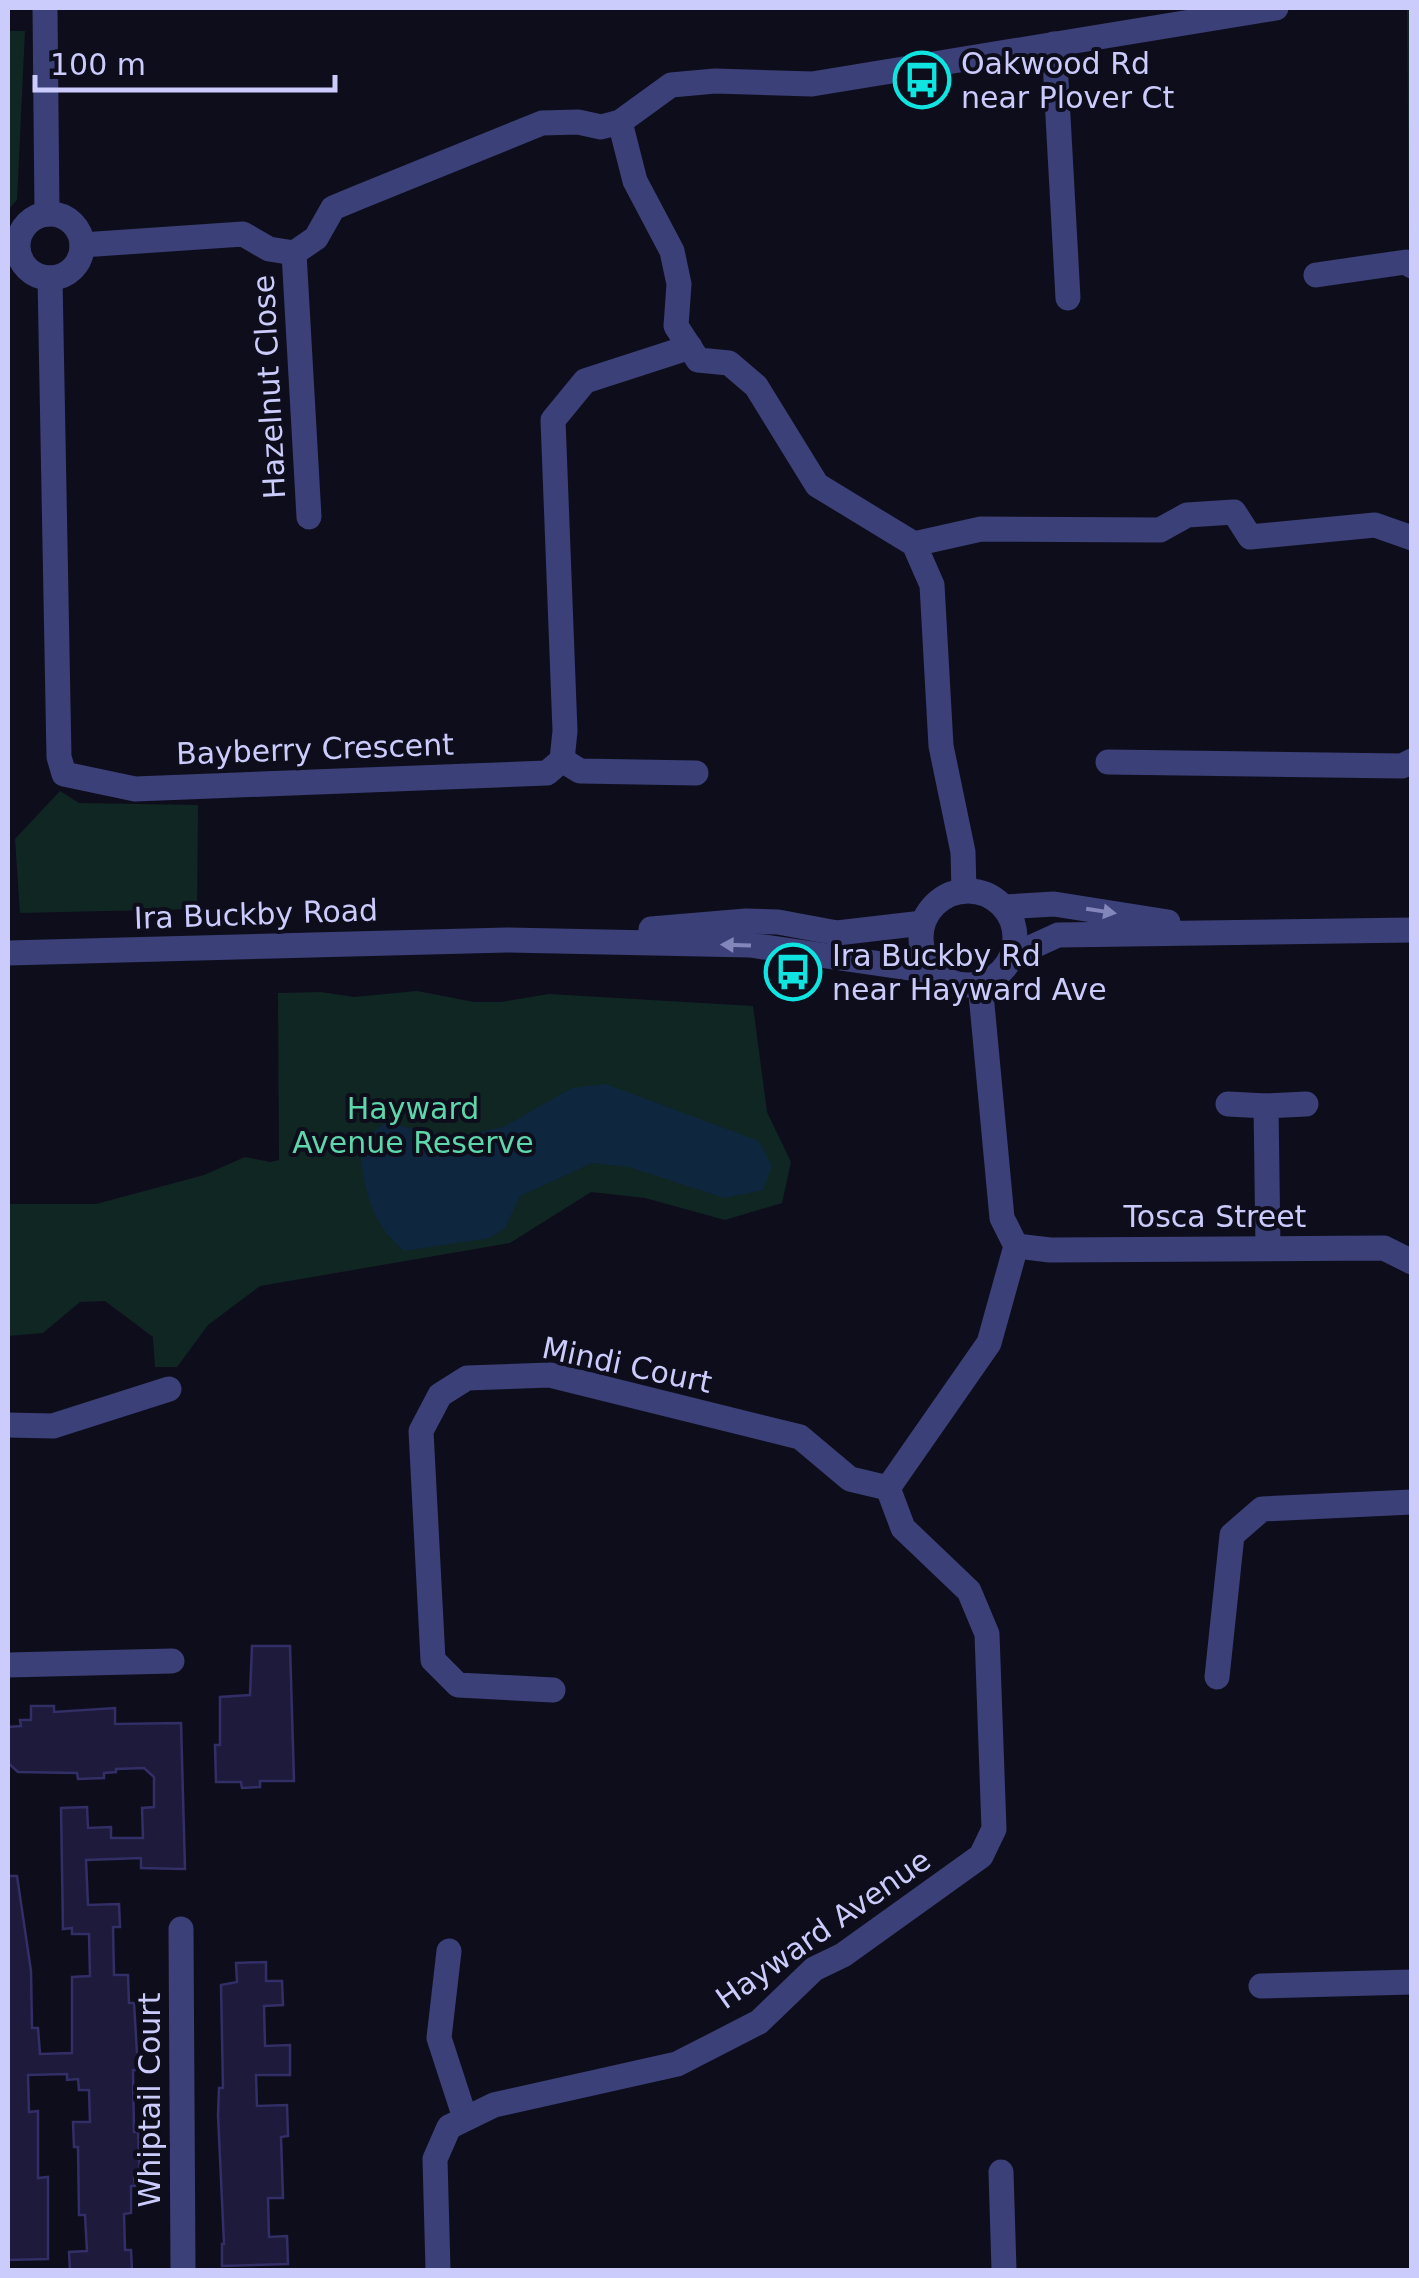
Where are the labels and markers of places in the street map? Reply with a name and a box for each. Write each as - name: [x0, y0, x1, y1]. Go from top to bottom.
- place label: Oakwood Rd near Plover Ct: [961, 46, 1175, 115]
- bus stop icon: Oakwood Rd near Plover Ct: [892, 50, 952, 110]
- place label: Ira Buckby Rd near Hayward Ave: [832, 938, 1107, 1007]
- bus stop icon: Ira Buckby Rd near Hayward Ave: [763, 942, 823, 1002]

